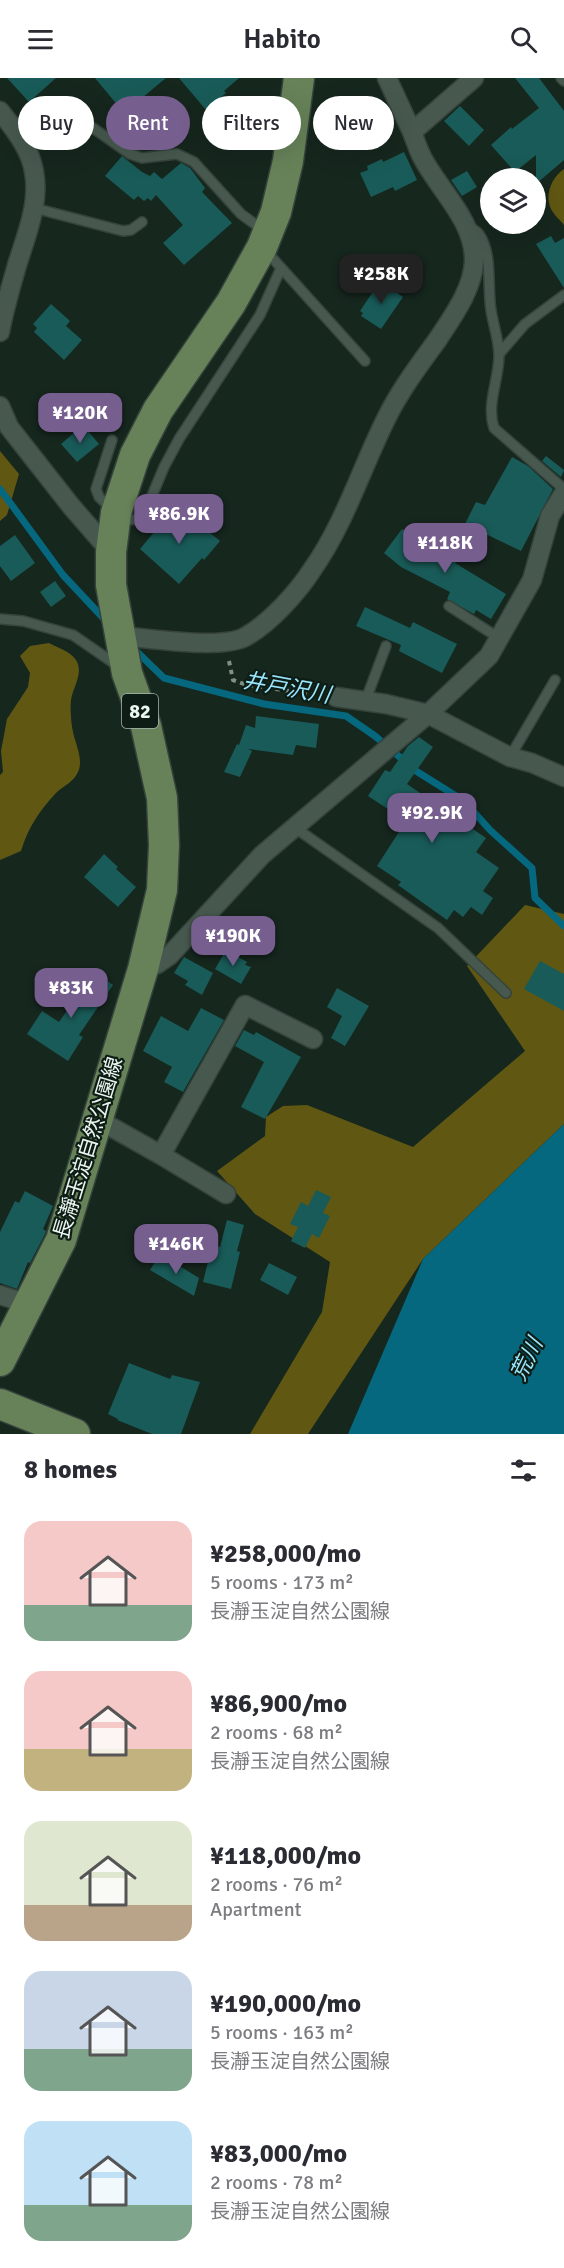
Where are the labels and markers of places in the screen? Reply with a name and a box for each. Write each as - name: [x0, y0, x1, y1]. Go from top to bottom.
- pin: ¥258K: [339, 254, 423, 305]
- pin: ¥120K: [38, 393, 122, 444]
- pin: ¥86.9K: [130, 494, 228, 545]
- pin: ¥118K: [403, 523, 487, 574]
- pin: ¥92.9K: [383, 793, 481, 844]
- pin: ¥190K: [191, 916, 275, 967]
- pin: ¥83K: [35, 968, 107, 1019]
- pin: ¥146K: [134, 1224, 218, 1275]

